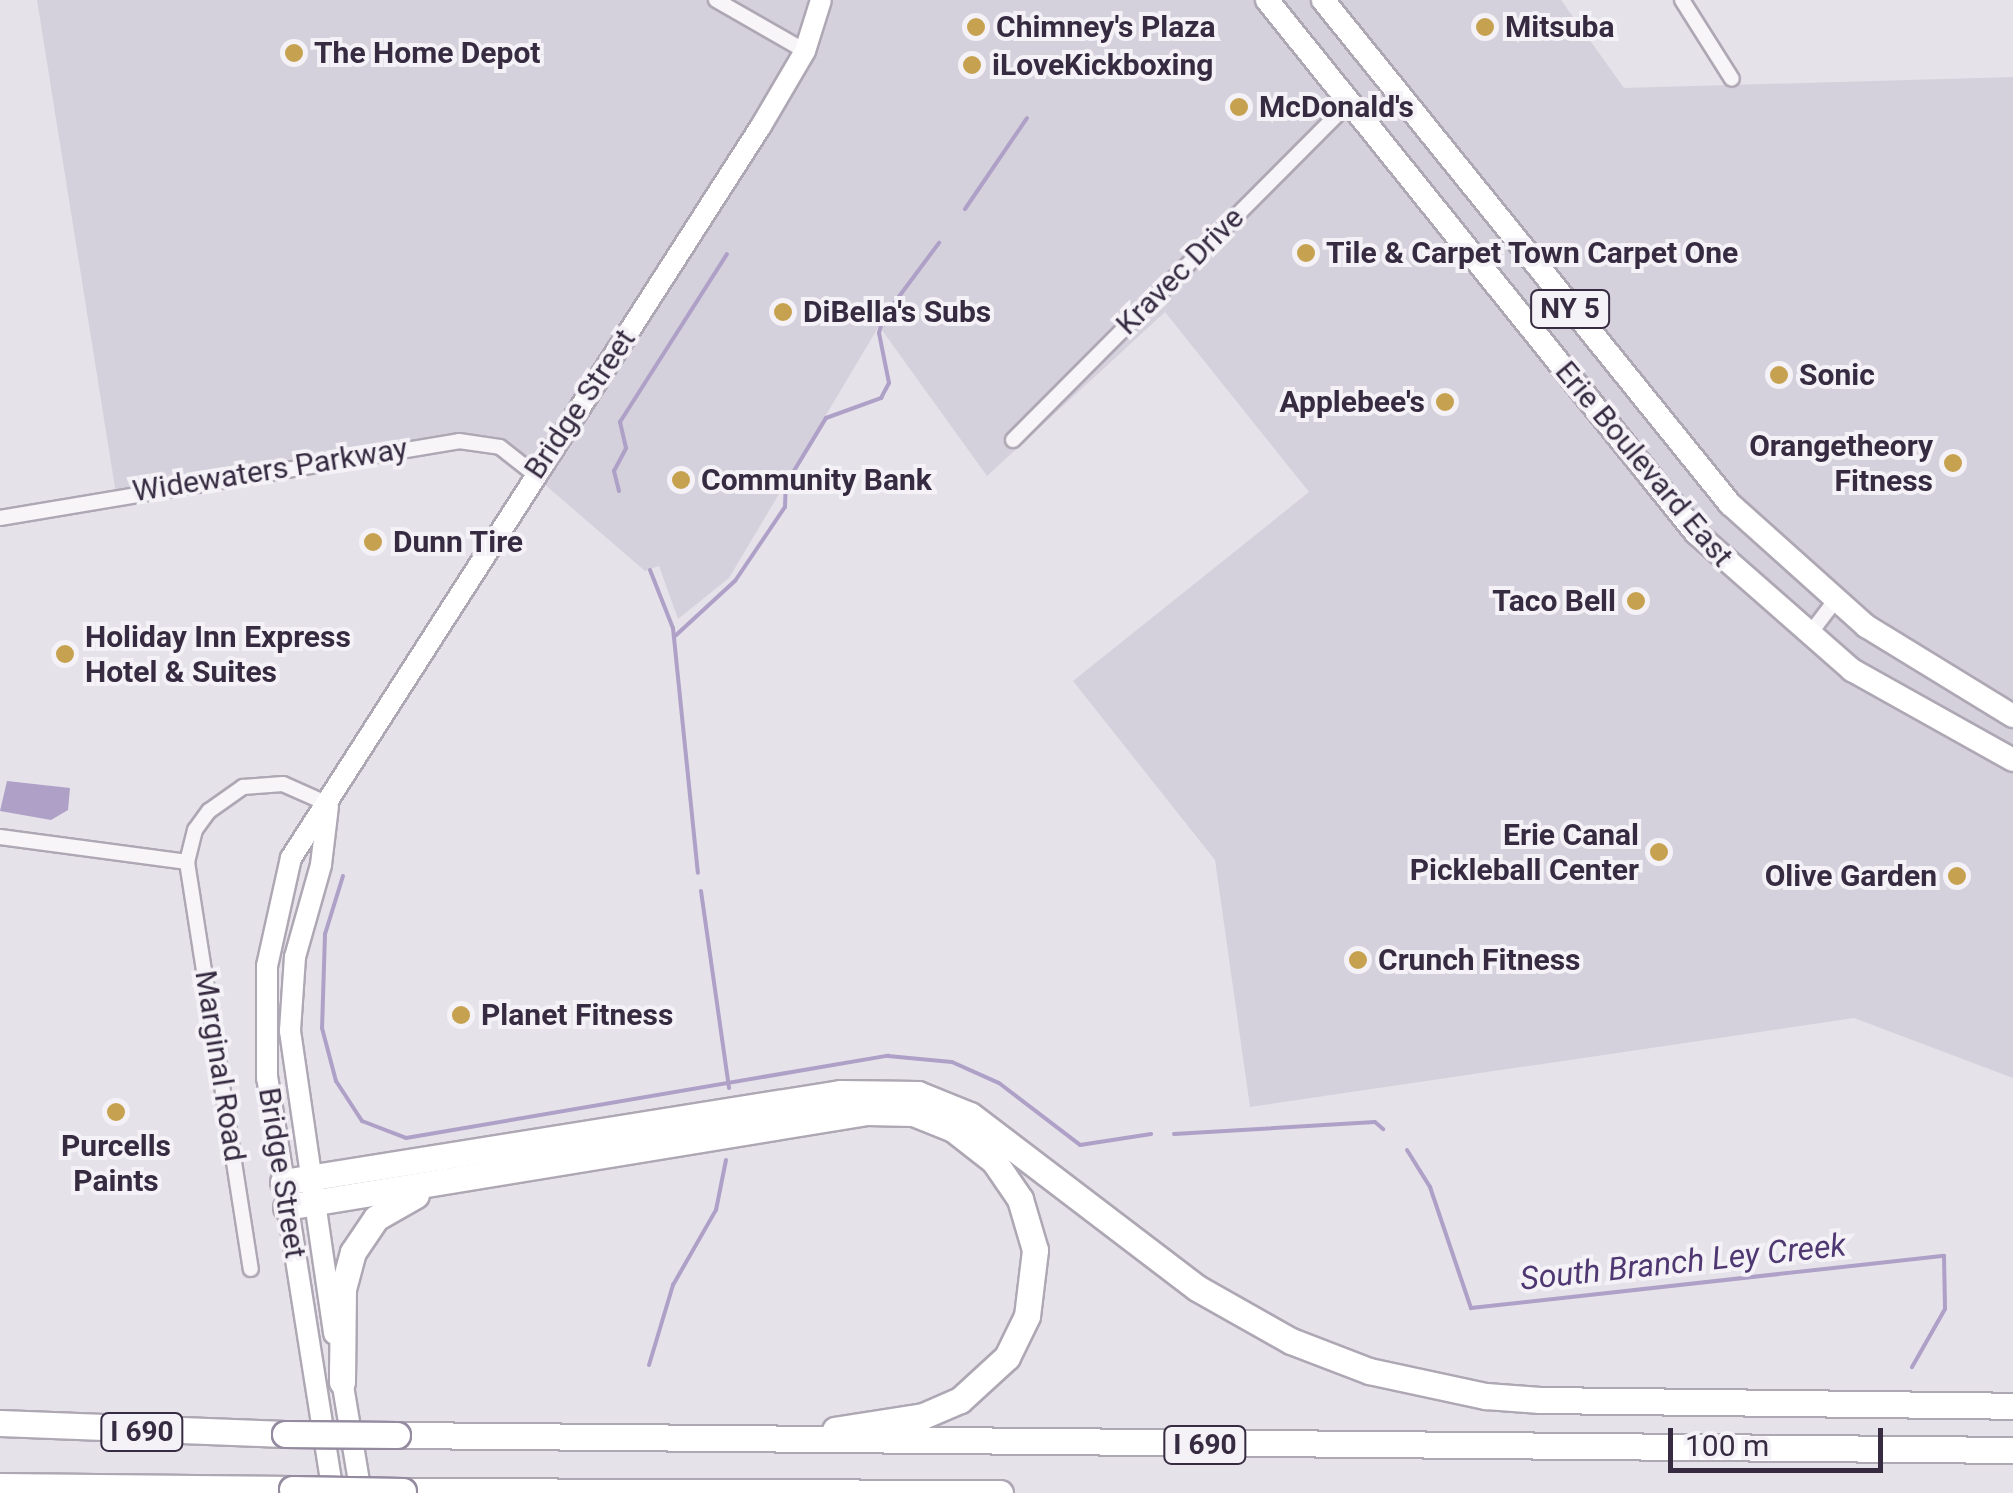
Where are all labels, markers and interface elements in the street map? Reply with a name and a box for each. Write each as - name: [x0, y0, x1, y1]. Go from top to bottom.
- place label: Chimney's Plaza: [996, 9, 1216, 45]
- place label: Mitsuba: [1505, 9, 1614, 45]
- marker: Chimney's Plaza: [965, 16, 987, 38]
- marker: Mitsuba: [1474, 16, 1496, 38]
- place label: The Home Depot: [314, 35, 540, 71]
- marker: The Home Depot: [283, 42, 305, 64]
- place label: iLoveKickboxing: [992, 47, 1213, 83]
- marker: iLoveKickboxing: [961, 54, 983, 76]
- place label: McDonald's: [1259, 89, 1414, 125]
- marker: McDonald's: [1228, 96, 1250, 118]
- street label: Kravec Drive: [1109, 200, 1251, 342]
- place label: Tile & Carpet Town Carpet One: [1326, 235, 1739, 271]
- marker: Tile & Carpet Town Carpet One: [1295, 242, 1317, 264]
- road number: NY 5: [1530, 286, 1610, 332]
- place label: DiBella's Subs: [803, 294, 991, 330]
- marker: DiBella's Subs: [772, 301, 794, 323]
- street label: Bridge Street: [517, 322, 643, 486]
- street label: Erie Boulevard East: [1548, 354, 1740, 574]
- place label: Sonic: [1799, 357, 1875, 393]
- marker: Sonic: [1768, 364, 1790, 386]
- place label: Applebee's: [1279, 384, 1425, 420]
- marker: Applebee's: [1434, 391, 1456, 413]
- place label: Orangetheory Fitness: [1749, 428, 1933, 498]
- street label: Widewaters Parkway: [130, 431, 410, 509]
- marker: Orangetheory Fitness: [1942, 452, 1964, 474]
- place label: Community Bank: [701, 462, 932, 498]
- marker: Community Bank: [670, 469, 692, 491]
- place label: Dunn Tire: [393, 524, 524, 560]
- marker: Dunn Tire: [362, 531, 384, 553]
- place label: Taco Bell: [1492, 583, 1616, 619]
- marker: Taco Bell: [1625, 590, 1647, 612]
- place label: Holiday Inn Express Hotel & Suites: [85, 619, 351, 690]
- marker: Holiday Inn Express Hotel & Suites: [54, 643, 76, 665]
- place label: Erie Canal Pickleball Center: [1410, 817, 1639, 888]
- marker: Erie Canal Pickleball Center: [1648, 841, 1670, 863]
- place label: Olive Garden: [1765, 858, 1937, 894]
- marker: Olive Garden: [1946, 865, 1968, 887]
- place label: Crunch Fitness: [1378, 942, 1581, 978]
- marker: Crunch Fitness: [1347, 949, 1369, 971]
- street label: Marginal Road: [187, 968, 253, 1164]
- place label: Planet Fitness: [481, 997, 673, 1033]
- marker: Planet Fitness: [450, 1004, 472, 1026]
- street label: Bridge Street: [251, 1085, 313, 1261]
- marker: Purcells Paints: [105, 1101, 127, 1123]
- place label: Purcells Paints: [61, 1128, 171, 1198]
- water label: South Branch Ley Creek: [1518, 1226, 1848, 1298]
- scale bar: [1673, 1408, 1888, 1470]
- road number: I 690: [100, 1409, 184, 1455]
- road number: I 690: [1162, 1422, 1248, 1468]
- text: 100 m: [1685, 1428, 1769, 1463]

